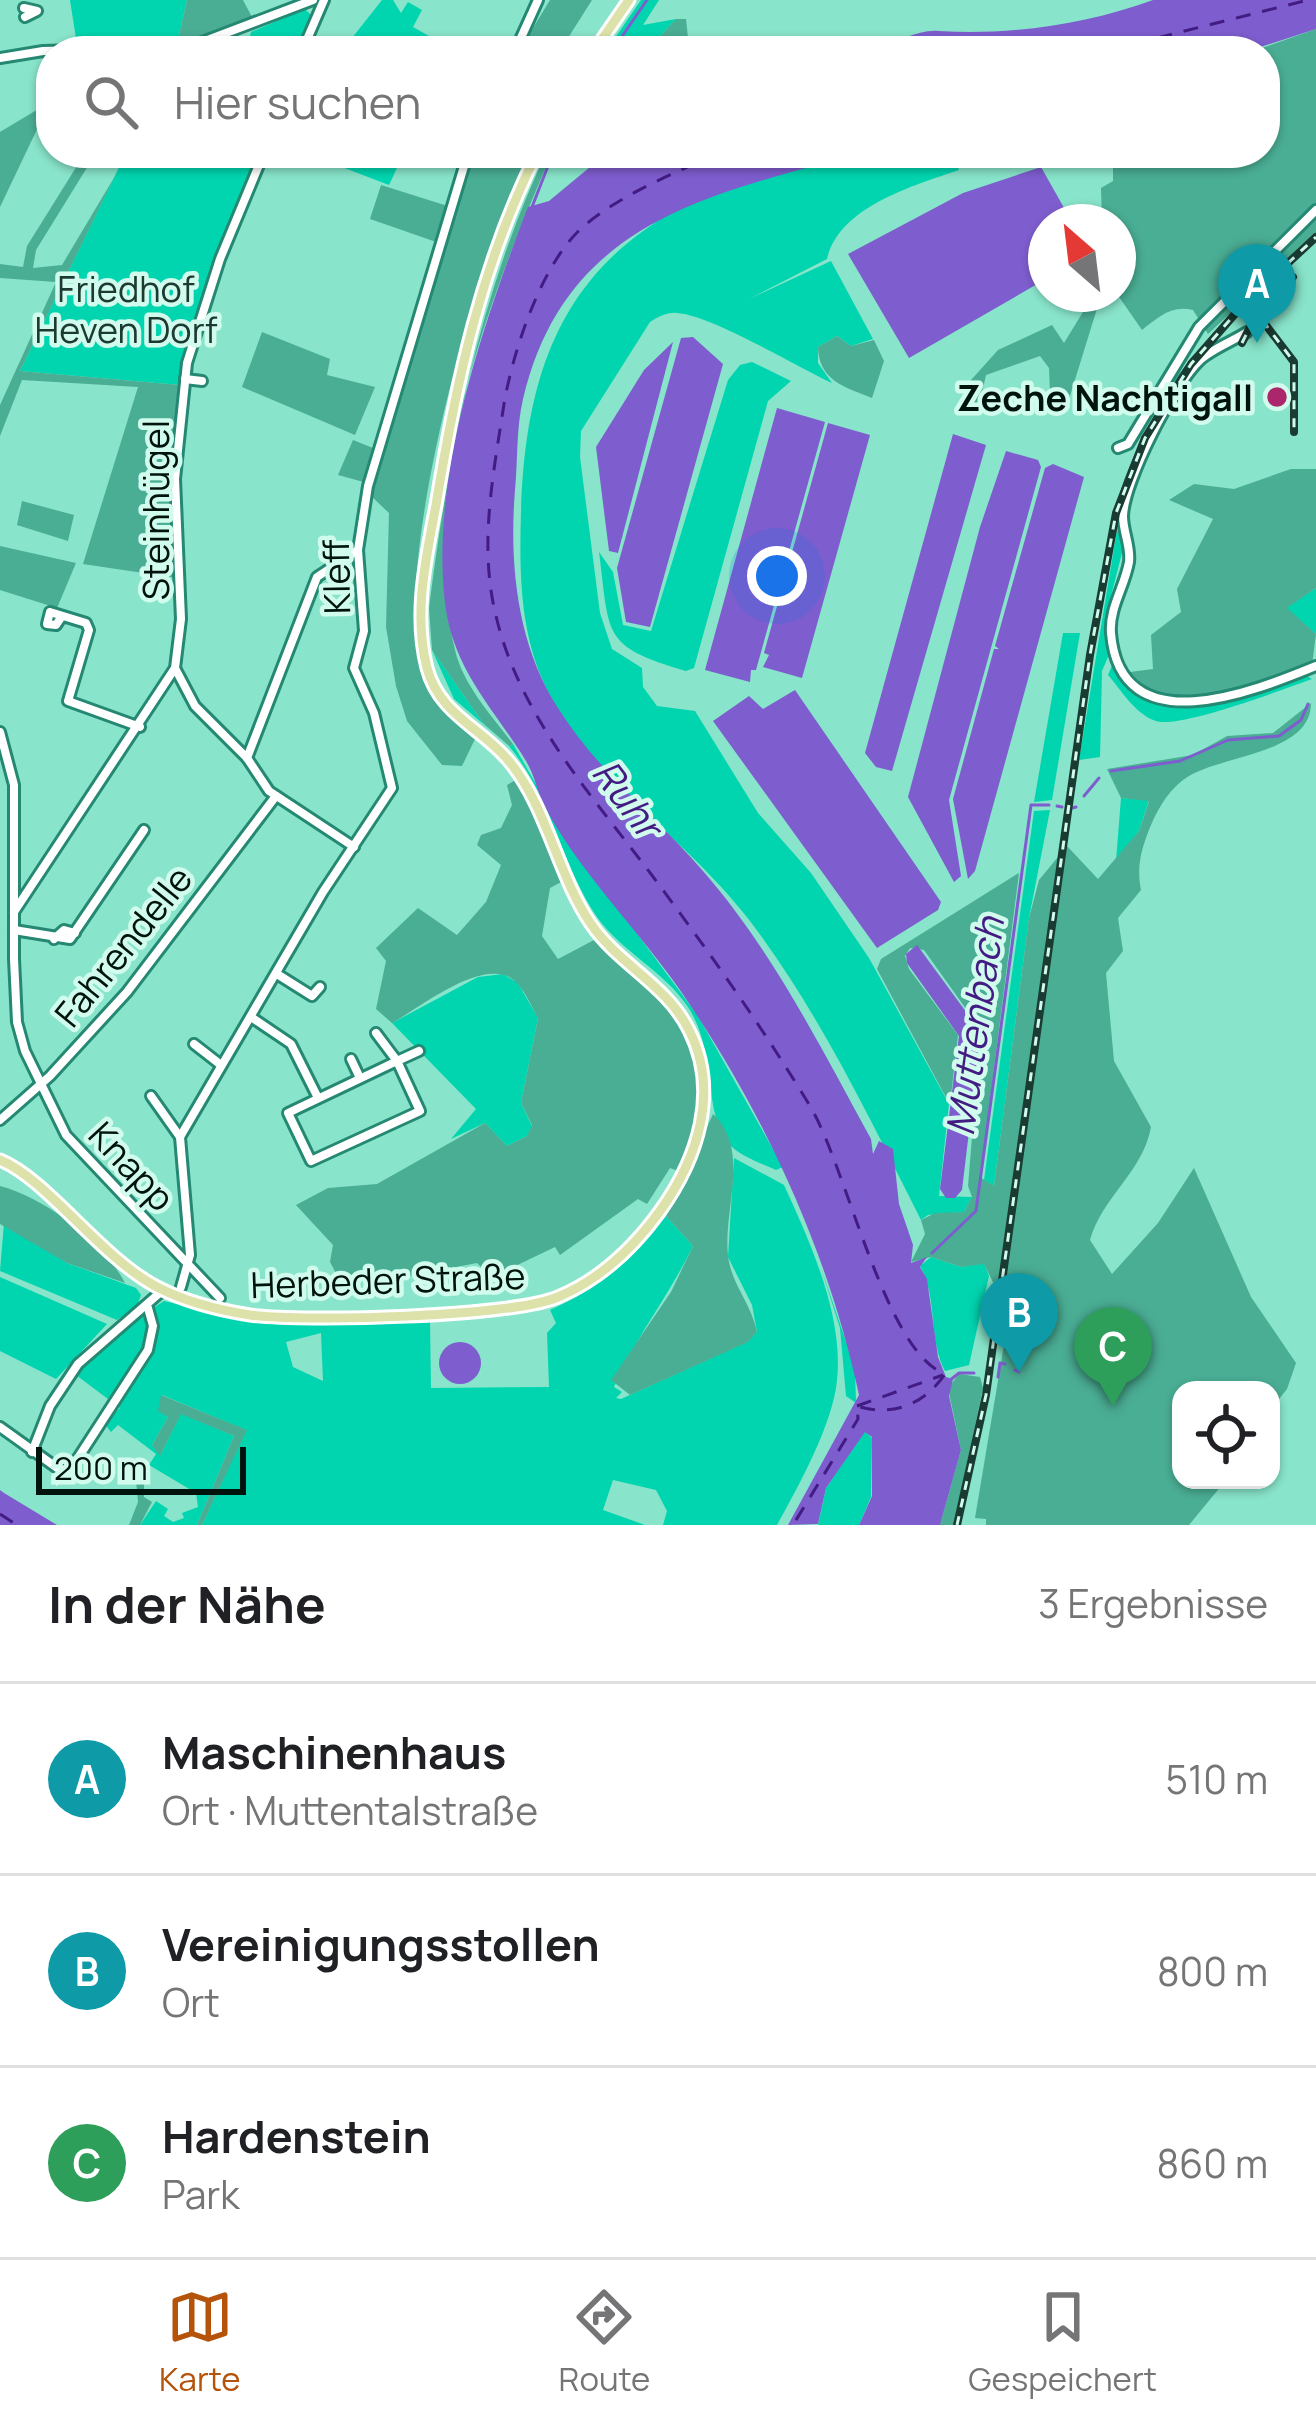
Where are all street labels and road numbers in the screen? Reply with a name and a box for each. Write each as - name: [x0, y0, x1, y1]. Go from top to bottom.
- street label: Steinhügel: [131, 420, 180, 600]
- street label: Kleff: [311, 539, 361, 615]
- street label: Fahrendelle: [43, 855, 203, 1037]
- street label: Knapp: [78, 1111, 186, 1221]
- street label: Herbeder Straße: [250, 1251, 526, 1309]

